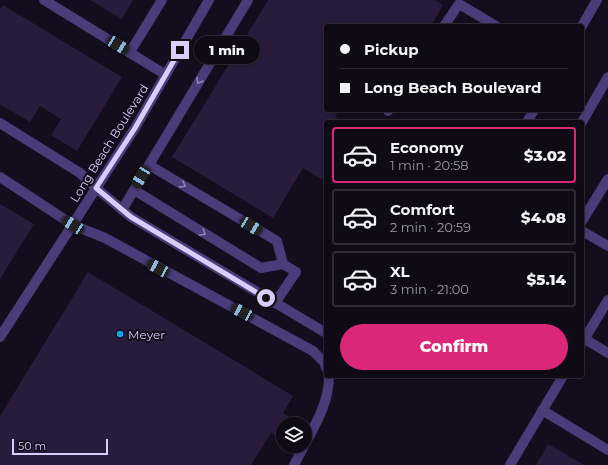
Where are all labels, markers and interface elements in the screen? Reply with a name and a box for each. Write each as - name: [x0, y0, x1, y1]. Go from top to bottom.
- car: [105, 34, 131, 56]
- callout: 1 min: [194, 36, 260, 64]
- text: Pickup: [364, 40, 419, 59]
- route end: [171, 41, 189, 59]
- text: 1 min: [209, 42, 245, 58]
- one-way arrow: [197, 77, 204, 84]
- text: Long Beach Boulevard: [364, 78, 542, 97]
- street label: Long Beach Boulevard: [67, 81, 151, 205]
- icon: car: [342, 137, 378, 173]
- text: Economy: [390, 138, 463, 157]
- text: $3.02: [524, 146, 566, 165]
- text: 1 min · 20:58: [390, 157, 469, 173]
- car: [130, 164, 152, 190]
- one-way arrow: [179, 180, 186, 187]
- icon: car: [342, 199, 378, 235]
- text: Comfort: [390, 200, 455, 219]
- text: $4.08: [521, 208, 566, 227]
- car: [60, 213, 86, 237]
- car: [238, 215, 264, 237]
- text: 2 min · 20:59: [390, 219, 471, 235]
- one-way arrow: [199, 228, 206, 235]
- car: [145, 257, 171, 279]
- icon: car: [342, 261, 378, 297]
- text: XL: [390, 262, 409, 281]
- text: $5.14: [527, 270, 566, 289]
- text: 3 min · 21:00: [390, 281, 469, 297]
- route start: [257, 289, 275, 307]
- car: [229, 301, 255, 323]
- button: Confirm: [340, 324, 568, 370]
- place label: Meyer: [128, 327, 165, 342]
- marker: Meyer: [115, 329, 125, 339]
- map controls: [276, 417, 312, 453]
- button: layers: [276, 417, 312, 453]
- scale bar: [12, 437, 108, 456]
- text: 50 m: [18, 439, 46, 453]

